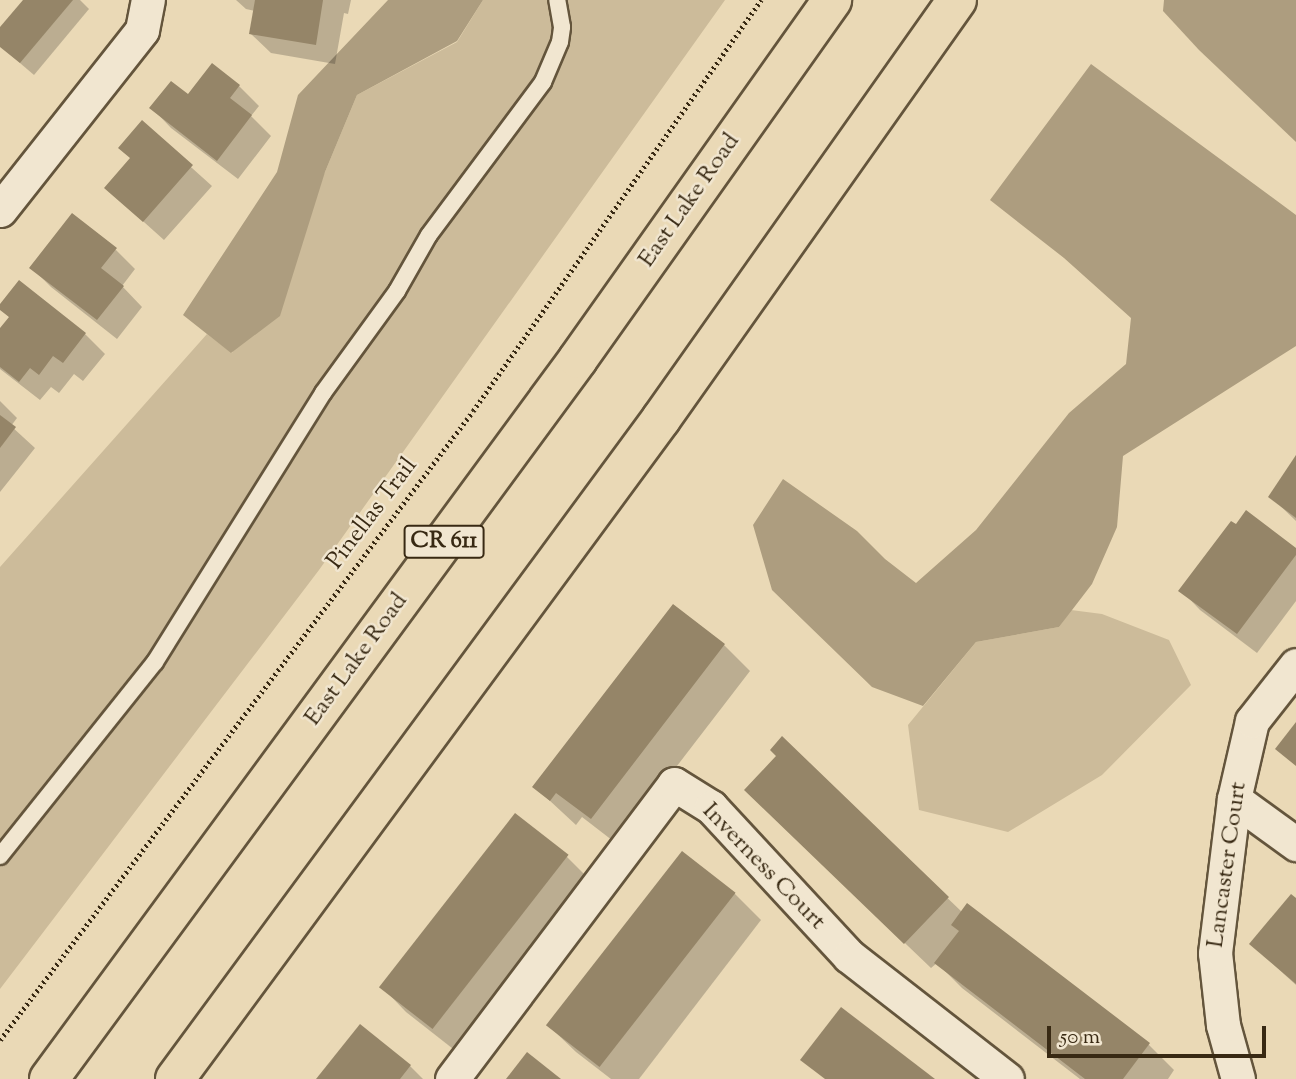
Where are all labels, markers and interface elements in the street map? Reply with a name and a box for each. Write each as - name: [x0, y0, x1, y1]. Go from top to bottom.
- street label: East Lake Road: [633, 129, 747, 273]
- street label: Pinellas Trail: [322, 452, 424, 576]
- road number: CR 611: [402, 522, 486, 562]
- street label: East Lake Road: [299, 588, 415, 732]
- street label: Lancaster Court: [1202, 780, 1254, 950]
- street label: Inverness Court: [695, 798, 831, 936]
- scale bar: [1051, 1012, 1270, 1056]
- text: 50 m: [1060, 1023, 1100, 1053]

